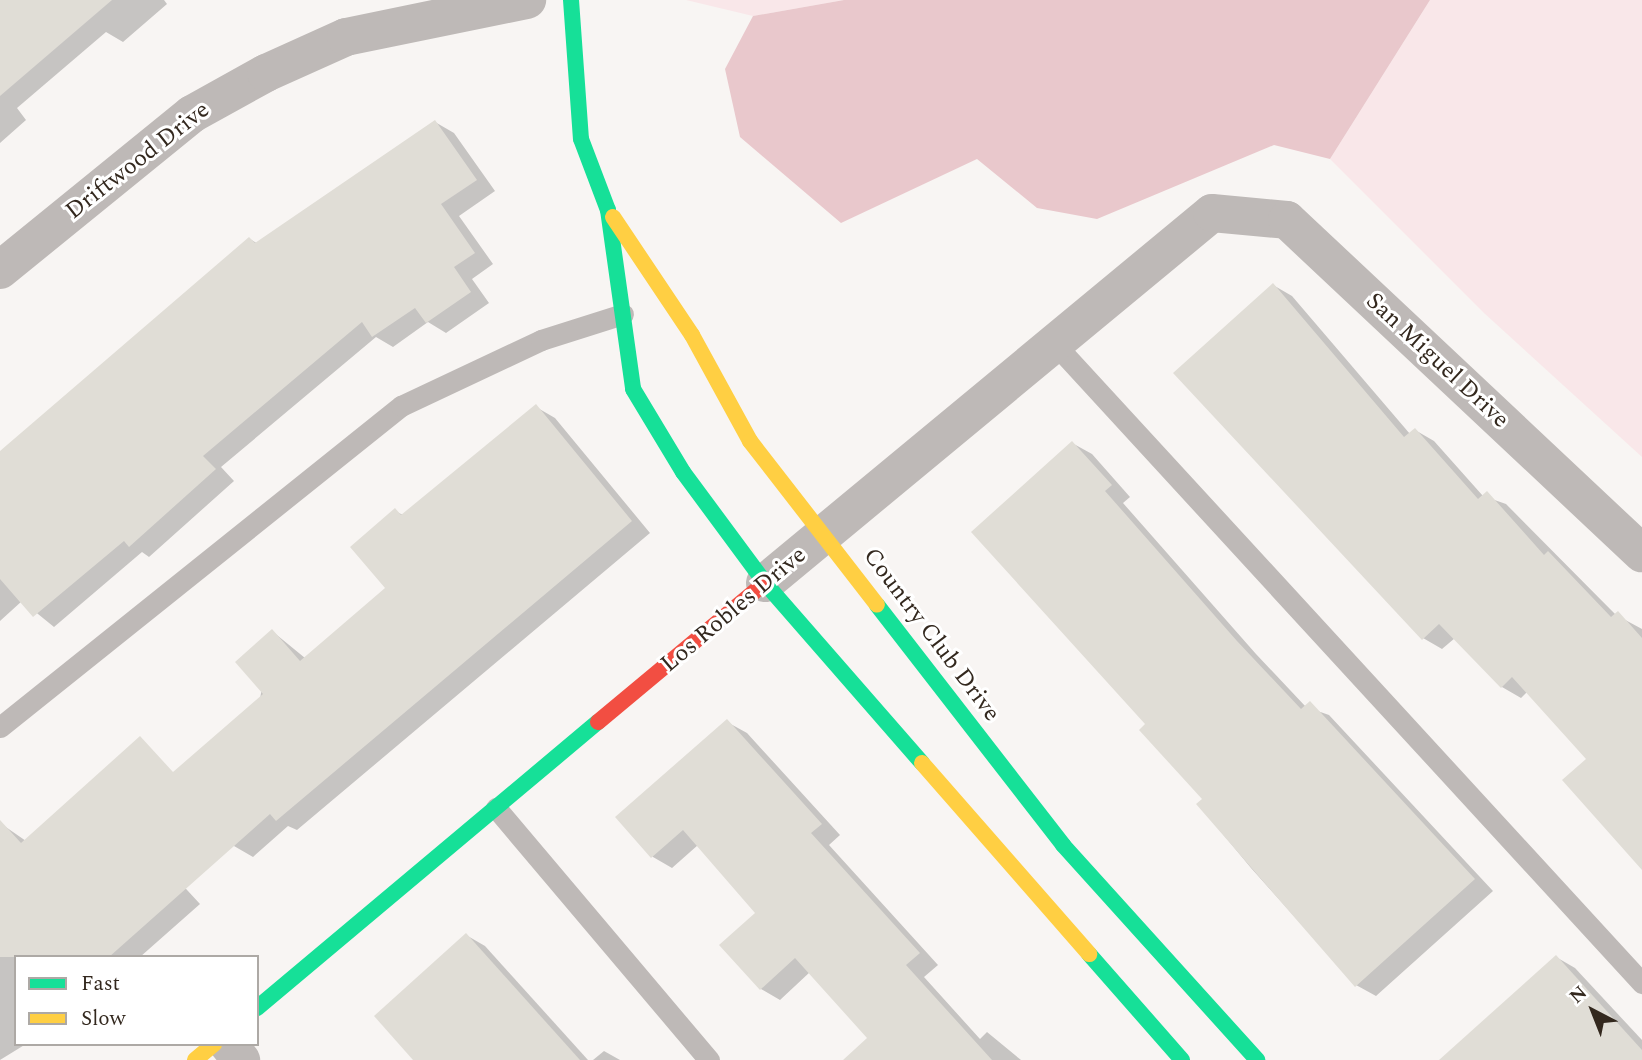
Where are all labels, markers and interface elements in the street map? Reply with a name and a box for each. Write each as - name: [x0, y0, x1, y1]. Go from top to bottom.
- street label: Driftwood Drive: [60, 96, 216, 226]
- street label: San Miguel Drive: [1359, 287, 1515, 435]
- street label: Los Robles Drive: [656, 541, 812, 679]
- street label: Country Club Drive: [856, 543, 1006, 727]
- legend: [14, 955, 259, 1046]
- text: Fast: [81, 968, 120, 1000]
- north arrow: [1558, 976, 1628, 1046]
- text: N: [1563, 979, 1594, 1011]
- text: Slow: [81, 1003, 125, 1035]

